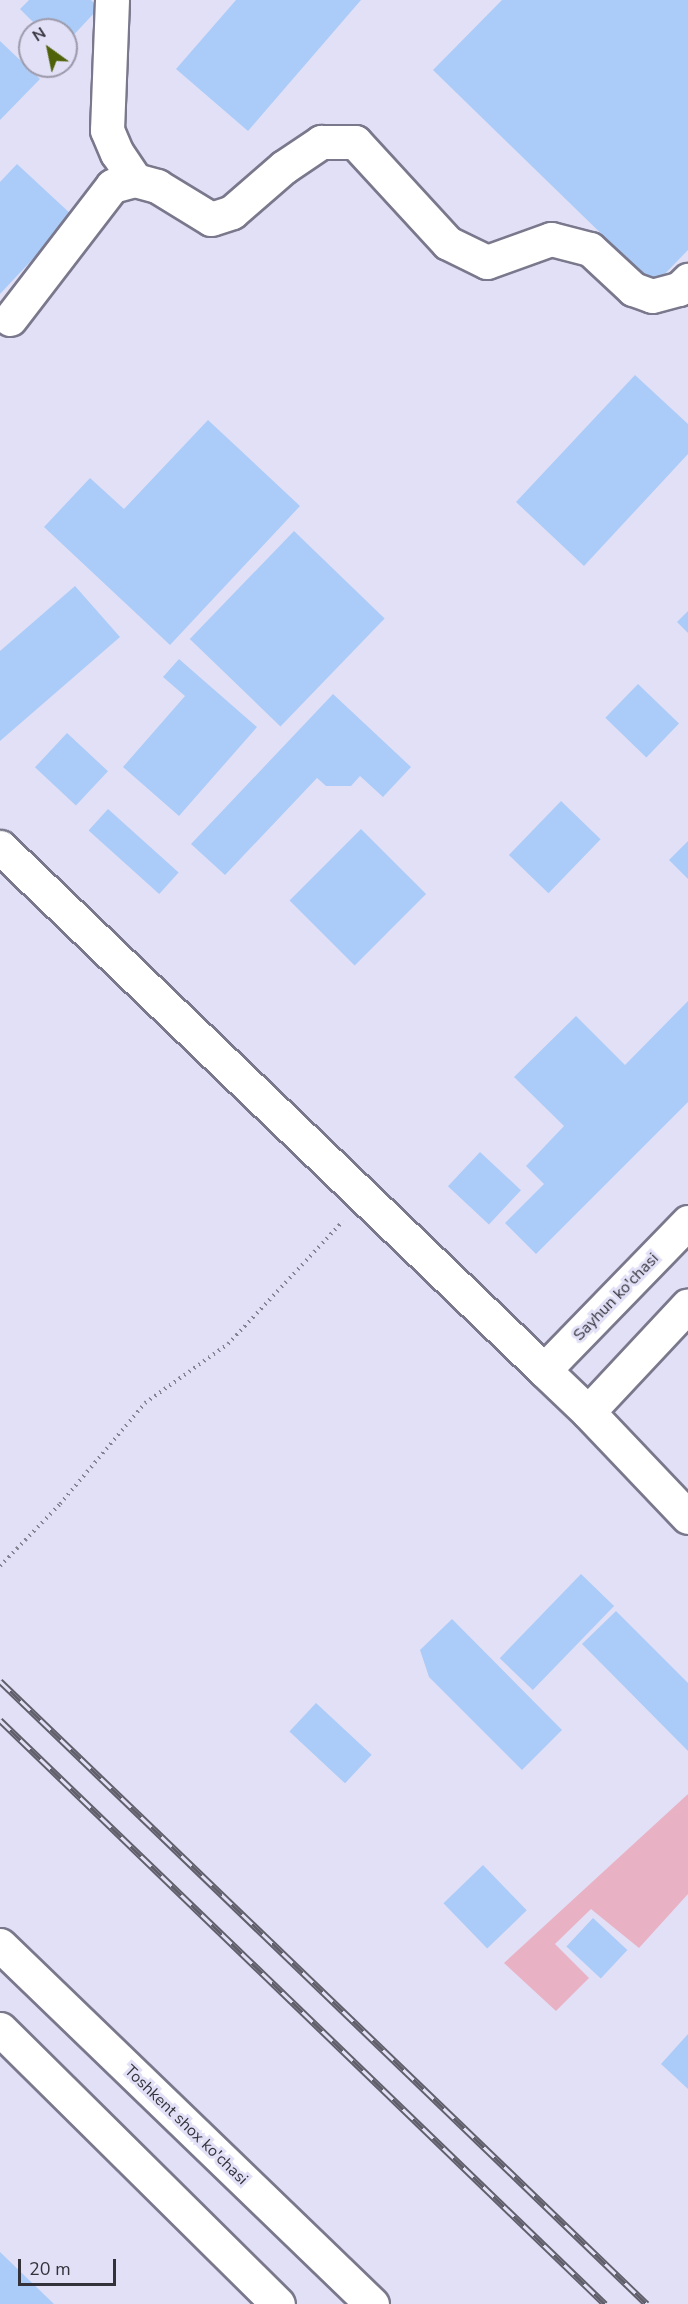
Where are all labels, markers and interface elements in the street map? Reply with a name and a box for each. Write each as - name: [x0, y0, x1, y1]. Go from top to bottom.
- north arrow: [18, 18, 78, 78]
- text: N: [28, 22, 50, 47]
- street label: Sayhun ko'chasi: [569, 1249, 663, 1345]
- street label: Toshkent shox ko'chasi: [120, 2061, 252, 2189]
- scale bar: [21, 2247, 118, 2285]
- text: 20 m: [29, 2257, 71, 2281]

